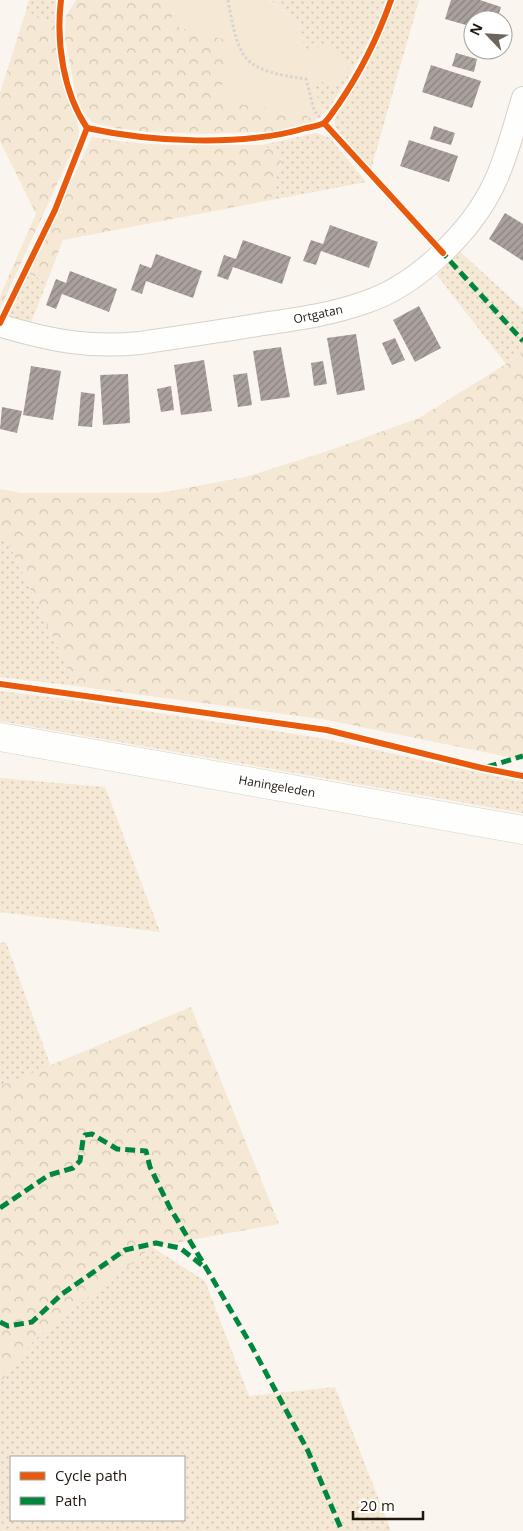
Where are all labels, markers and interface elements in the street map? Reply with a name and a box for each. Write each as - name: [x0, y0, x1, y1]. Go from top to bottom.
- north arrow: [463, 10, 513, 60]
- text: N: [465, 20, 487, 38]
- street label: Ortgatan: [292, 300, 344, 328]
- street label: Haningeleden: [237, 771, 317, 801]
- legend: [10, 1456, 185, 1521]
- text: Cycle path: [55, 1465, 127, 1485]
- scale bar: [353, 1488, 423, 1520]
- text: Path: [55, 1490, 87, 1510]
- text: 20 m: [360, 1495, 395, 1515]

